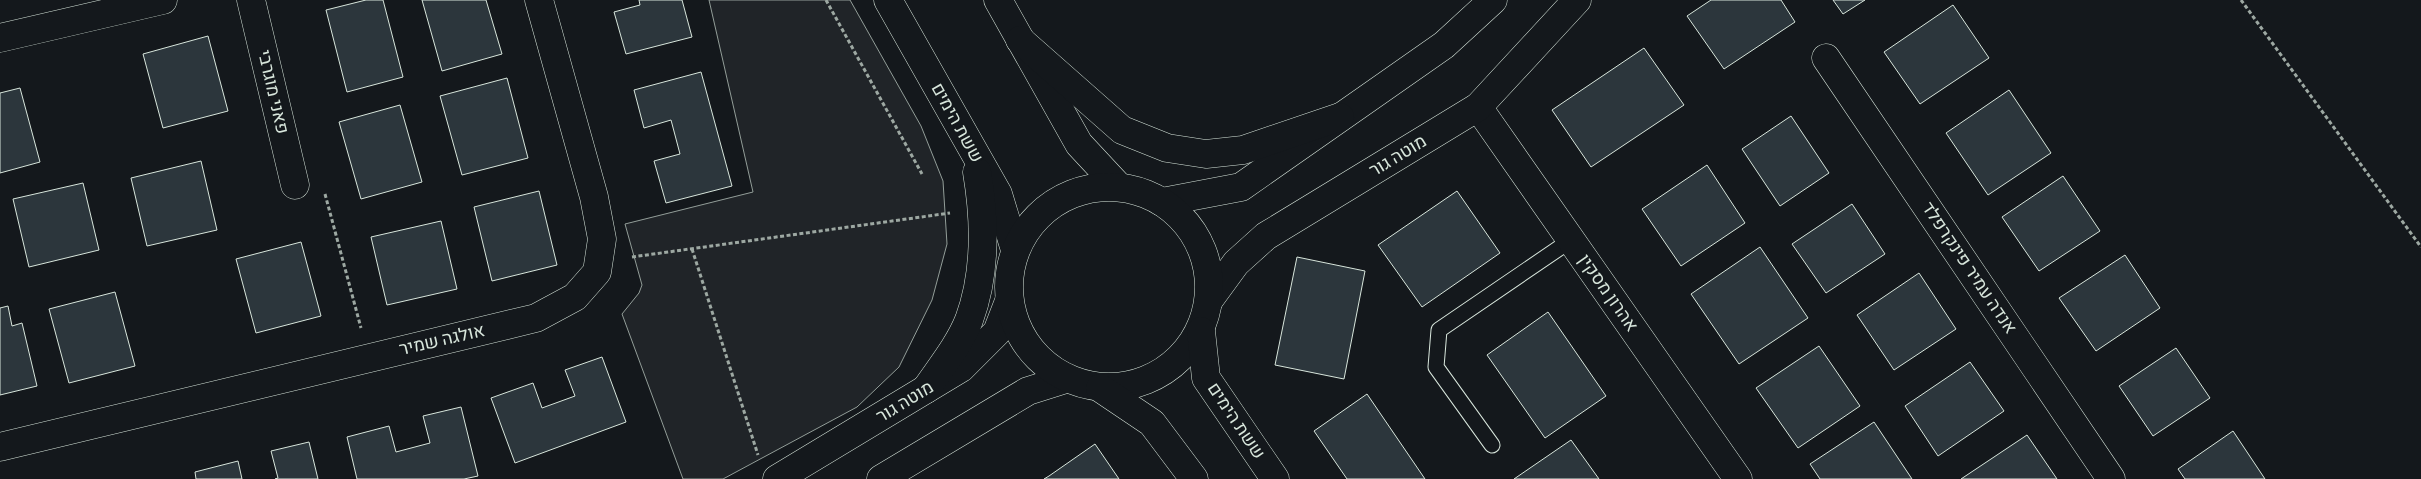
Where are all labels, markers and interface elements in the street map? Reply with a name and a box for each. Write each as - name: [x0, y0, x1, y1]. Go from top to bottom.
- street label: פאני מוגרבי: [251, 47, 295, 137]
- street label: ששת הימים: [925, 79, 989, 167]
- street label: מוטה גור: [1365, 129, 1431, 183]
- street label: אנדה עמיר פינקרפלד: [1915, 197, 2023, 339]
- street label: אהרון מסקין: [1572, 249, 1644, 337]
- street label: אולגה שמיר: [397, 318, 487, 362]
- street label: מוטה גור: [872, 375, 938, 429]
- street label: ששת הימים: [1201, 378, 1271, 464]

